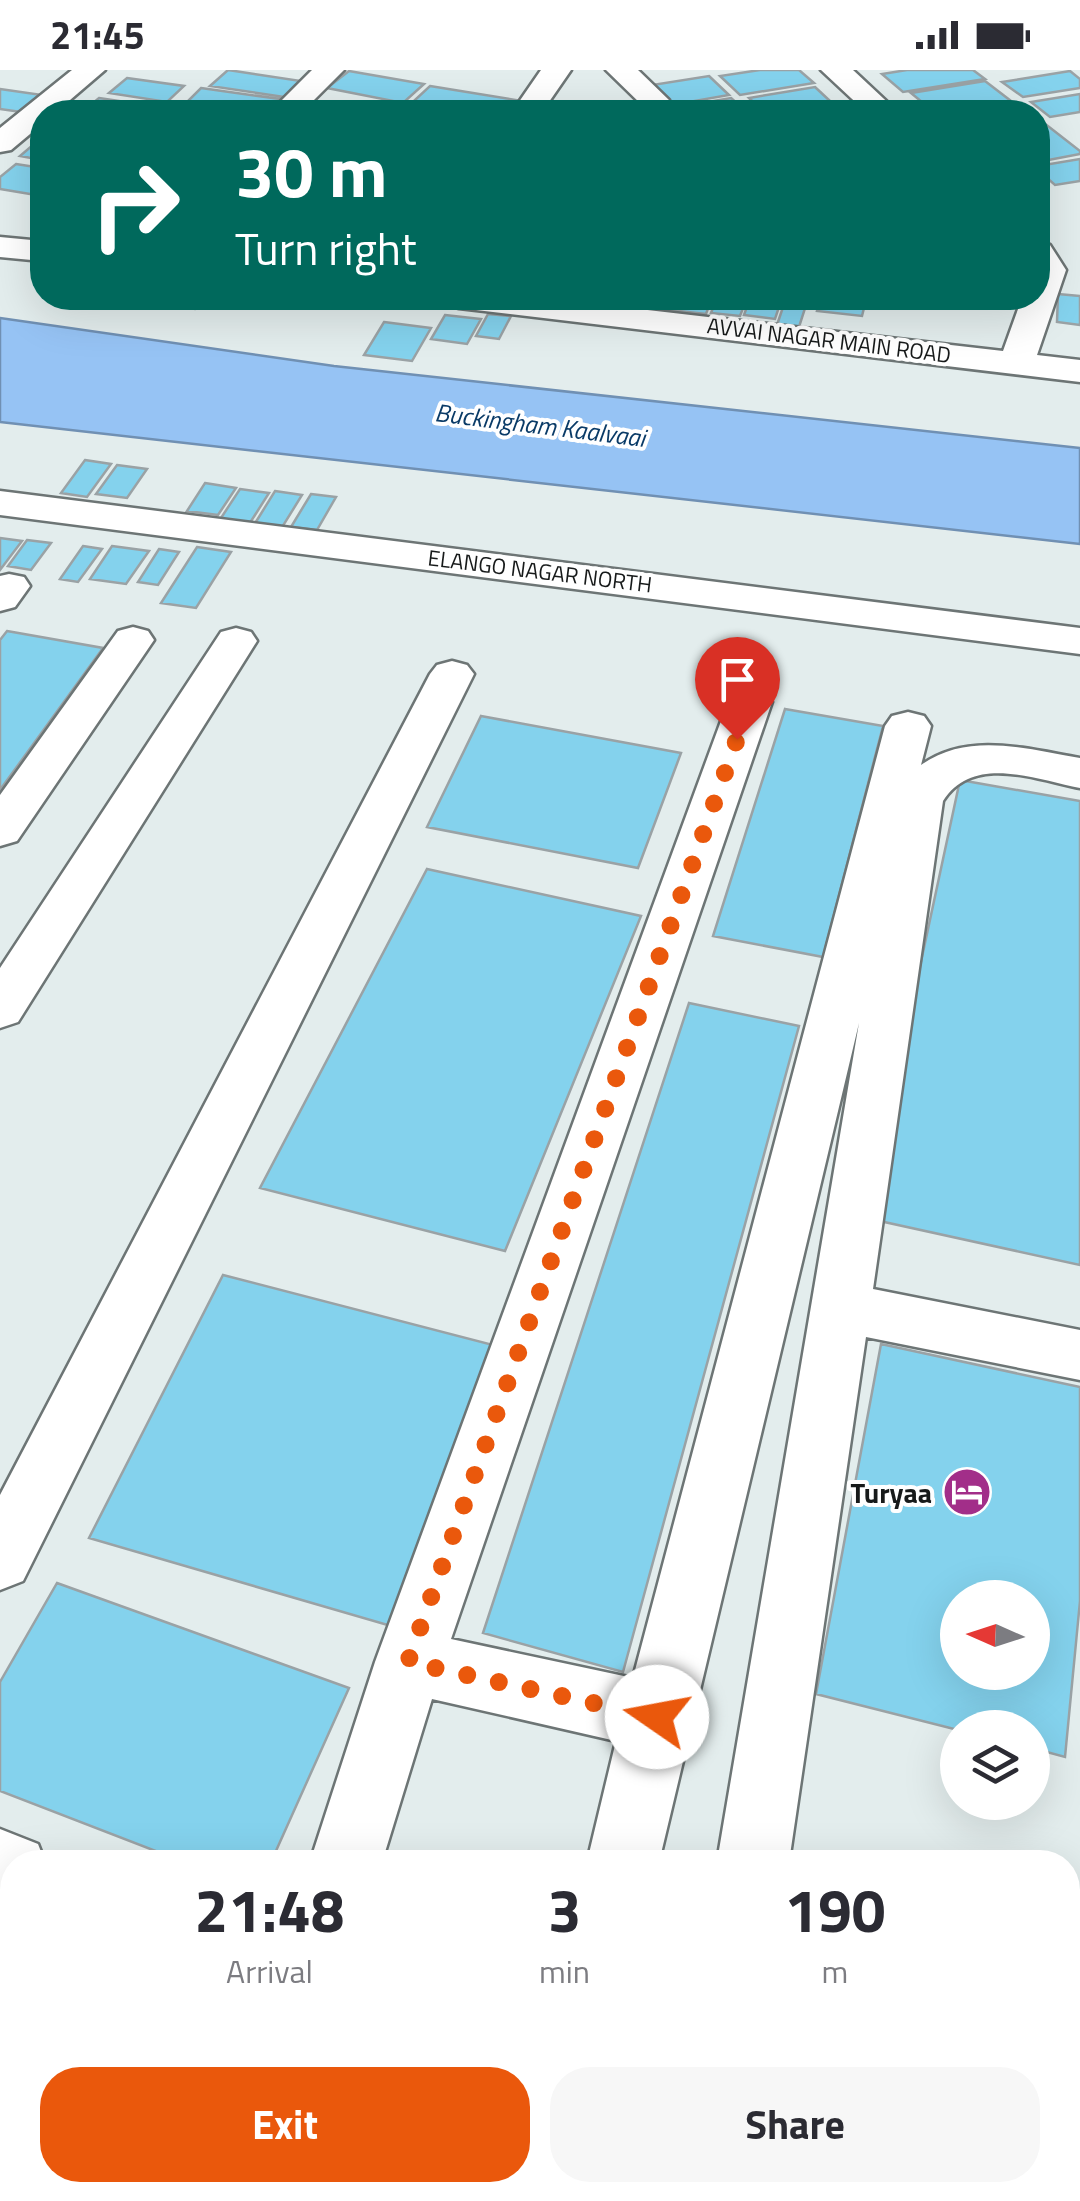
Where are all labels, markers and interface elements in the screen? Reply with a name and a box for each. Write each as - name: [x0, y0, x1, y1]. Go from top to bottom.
- text: 21:45: [50, 6, 145, 64]
- text: 30 m: [235, 118, 388, 224]
- icon: right: [70, 140, 200, 270]
- text: Turn right: [235, 214, 417, 282]
- street label: AVVAI NAGAR MAIN ROAD: [705, 308, 953, 372]
- water label: Buckingham Kaalvaai: [433, 393, 650, 457]
- street label: ELANGO NAGAR NORTH: [426, 540, 654, 602]
- pin: [695, 637, 780, 740]
- icon: arrive: [710, 652, 765, 707]
- hotel icon: Turyaa: [941, 1466, 993, 1518]
- place label: Turyaa: [850, 1471, 932, 1514]
- north arrow: [940, 1580, 1050, 1690]
- map controls: [940, 1580, 1050, 1820]
- position arrow: [605, 1665, 709, 1769]
- button: layers: [940, 1710, 1050, 1820]
- text: 21:48: [195, 1864, 344, 1955]
- text: 3: [548, 1864, 581, 1955]
- text: 190: [785, 1864, 885, 1955]
- text: Arrival: [226, 1947, 313, 1995]
- text: min: [539, 1947, 590, 1995]
- text: m: [822, 1947, 848, 1995]
- button: Exit: [40, 2067, 530, 2182]
- button: Share: [550, 2067, 1040, 2182]

